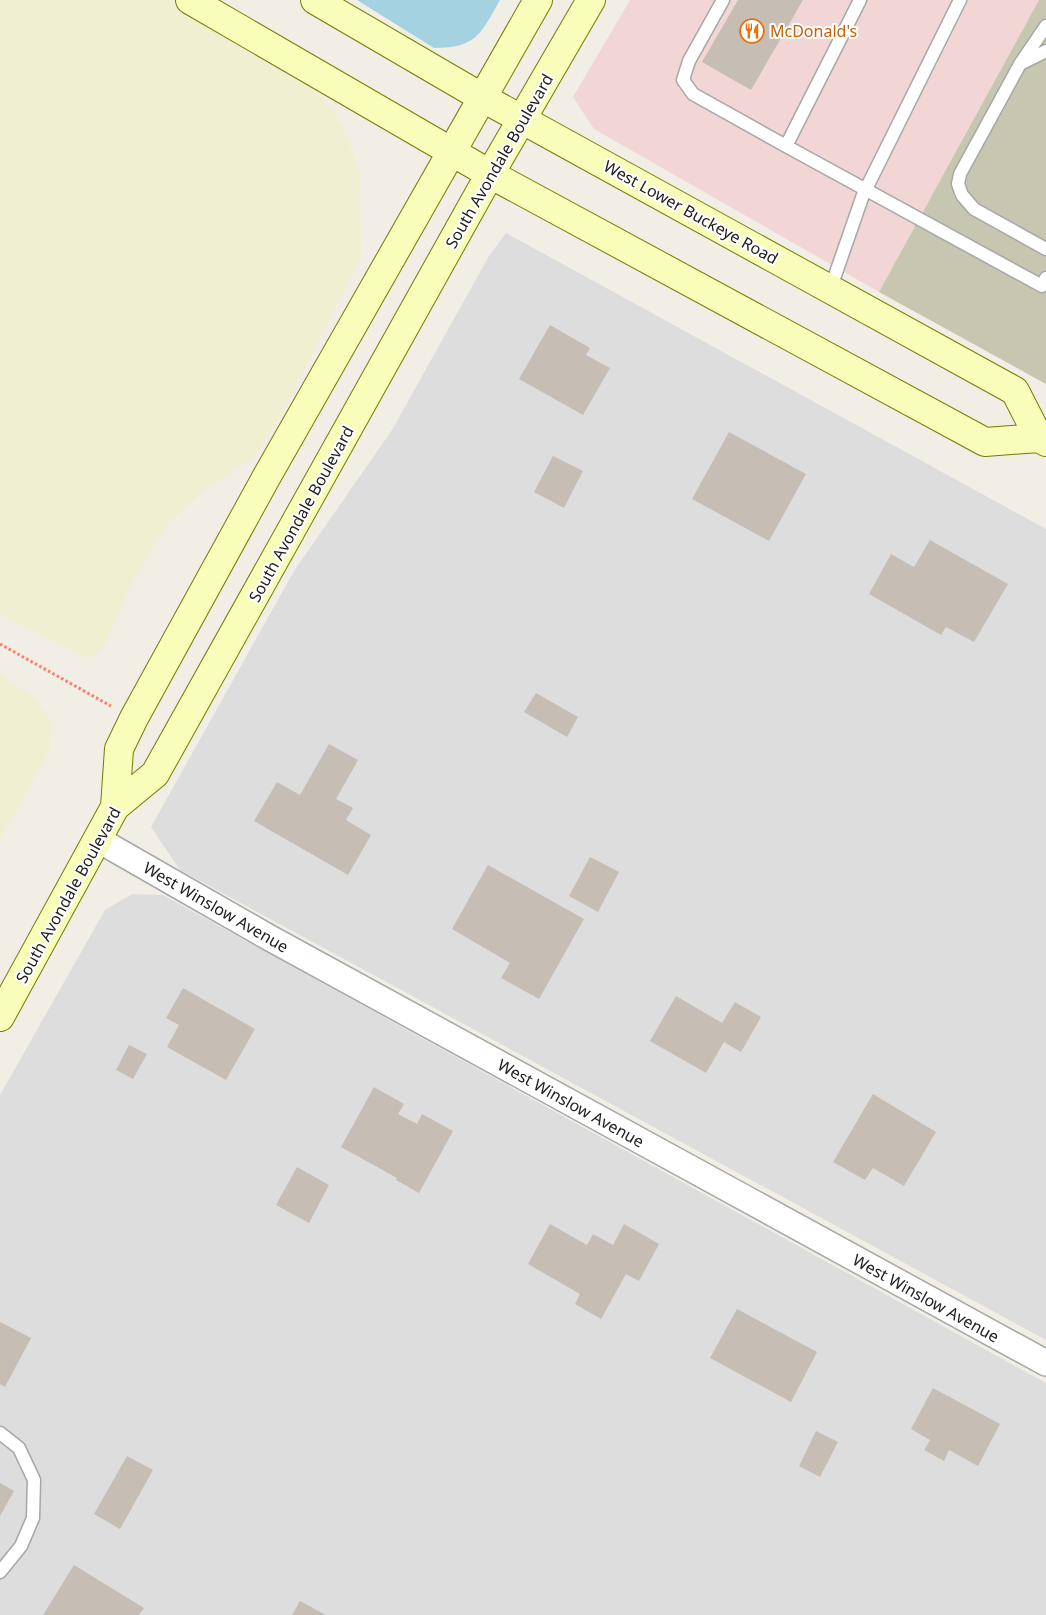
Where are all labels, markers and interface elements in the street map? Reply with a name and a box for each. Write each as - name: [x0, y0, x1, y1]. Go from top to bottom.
- restaurant icon: McDonald's: [739, 18, 765, 44]
- place label: McDonald's: [770, 20, 857, 42]
- street label: South Avondale Boulevard: [440, 70, 558, 252]
- street label: West Lower Buckeye Road: [600, 155, 782, 269]
- street label: South Avondale Boulevard: [243, 422, 359, 606]
- street label: South Avondale Boulevard: [10, 803, 126, 987]
- street label: West Winslow Avenue: [139, 856, 293, 958]
- street label: West Winslow Avenue: [494, 1054, 648, 1152]
- street label: West Winslow Avenue: [849, 1249, 1003, 1347]

